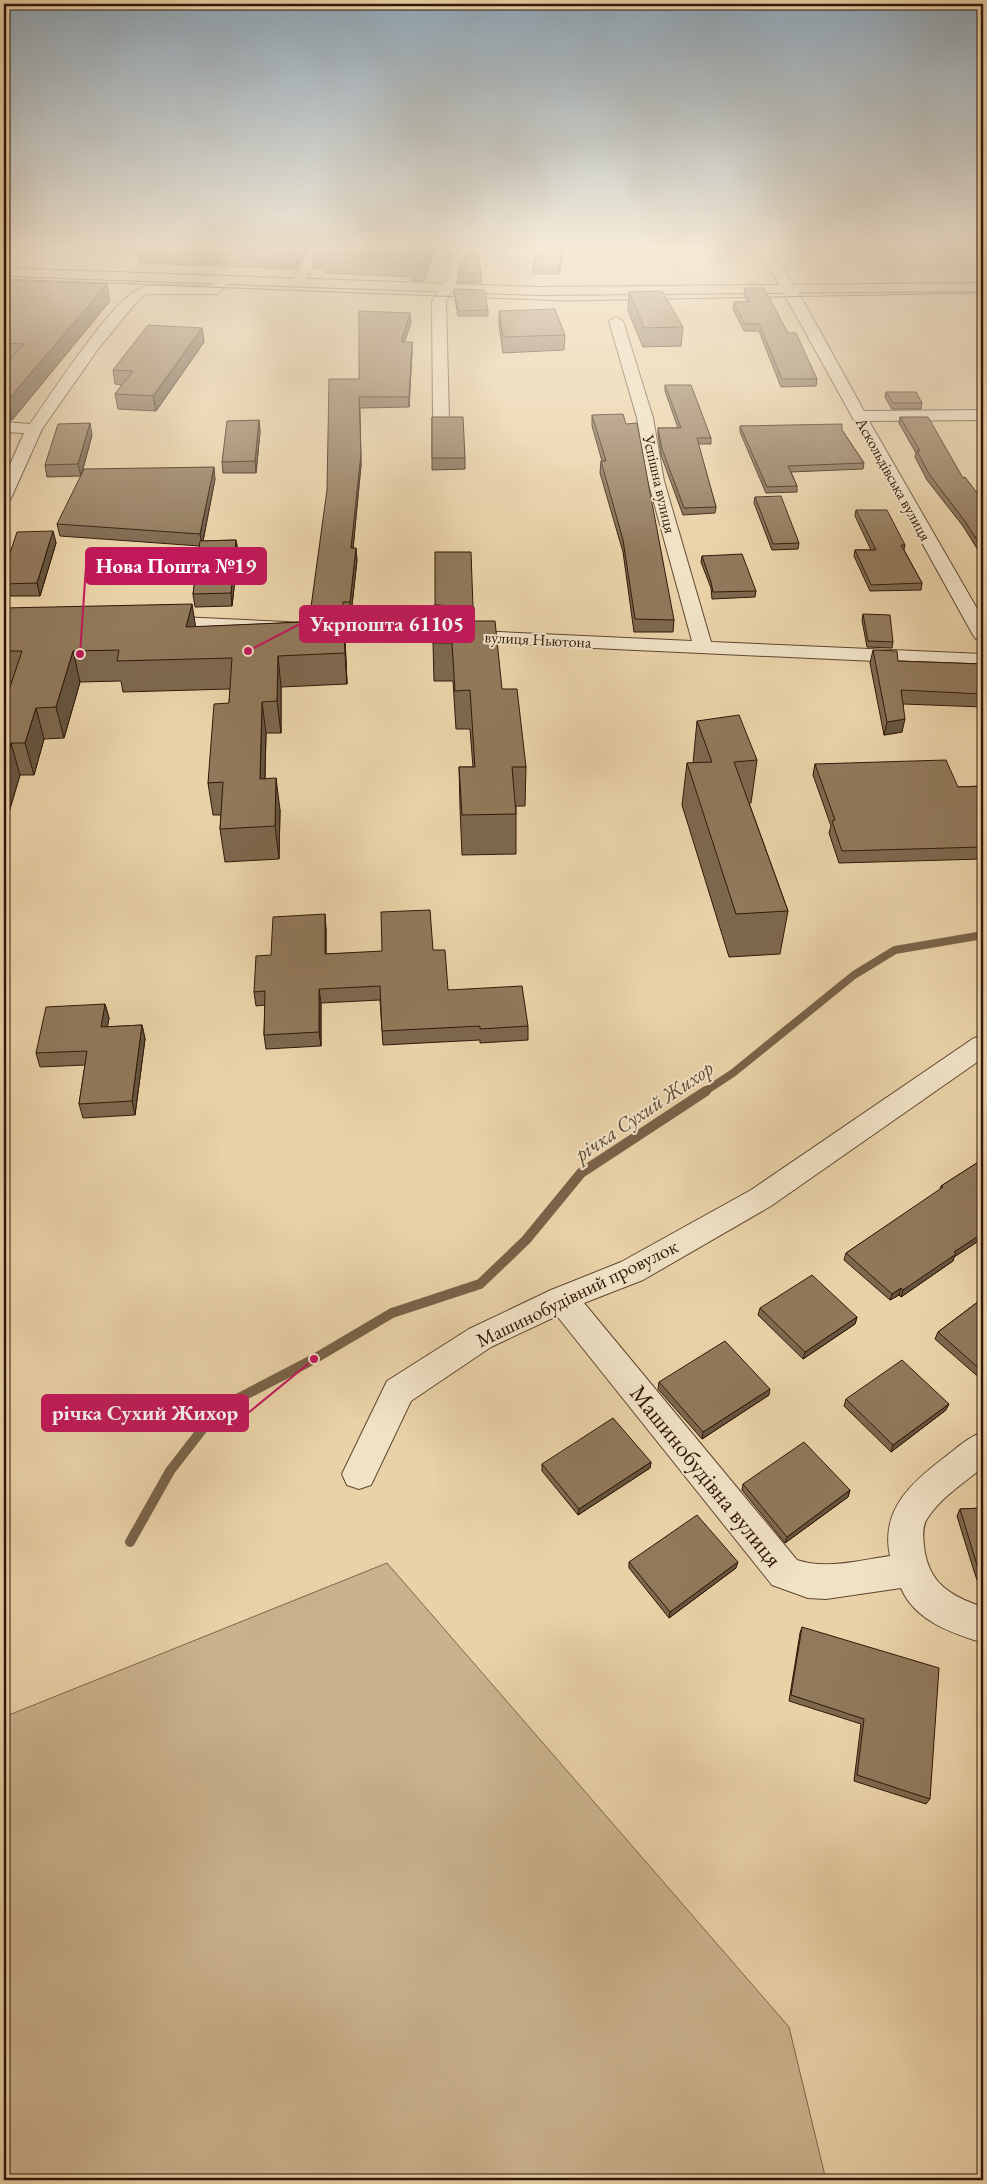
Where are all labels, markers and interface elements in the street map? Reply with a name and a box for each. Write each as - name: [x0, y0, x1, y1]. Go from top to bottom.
- street label: Аскольдівська вулиця: [850, 413, 936, 545]
- street label: Успішна вулиця: [638, 432, 681, 535]
- callout: Нова Пошта №19: [86, 548, 266, 584]
- text: Нова Пошта №19: [96, 552, 256, 579]
- callout: Укрпошта 61105: [300, 606, 474, 642]
- text: Укрпошта 61105: [309, 610, 464, 637]
- street label: вулиця Ньютона: [484, 626, 592, 653]
- water label: річка Сухий Жихор: [567, 1054, 719, 1169]
- street label: Машинобудівний провулок: [472, 1233, 683, 1353]
- street label: Машинобудівна вулиця: [623, 1378, 790, 1573]
- callout: річка Сухий Жихор: [42, 1395, 248, 1431]
- text: річка Сухий Жихор: [52, 1399, 239, 1426]

